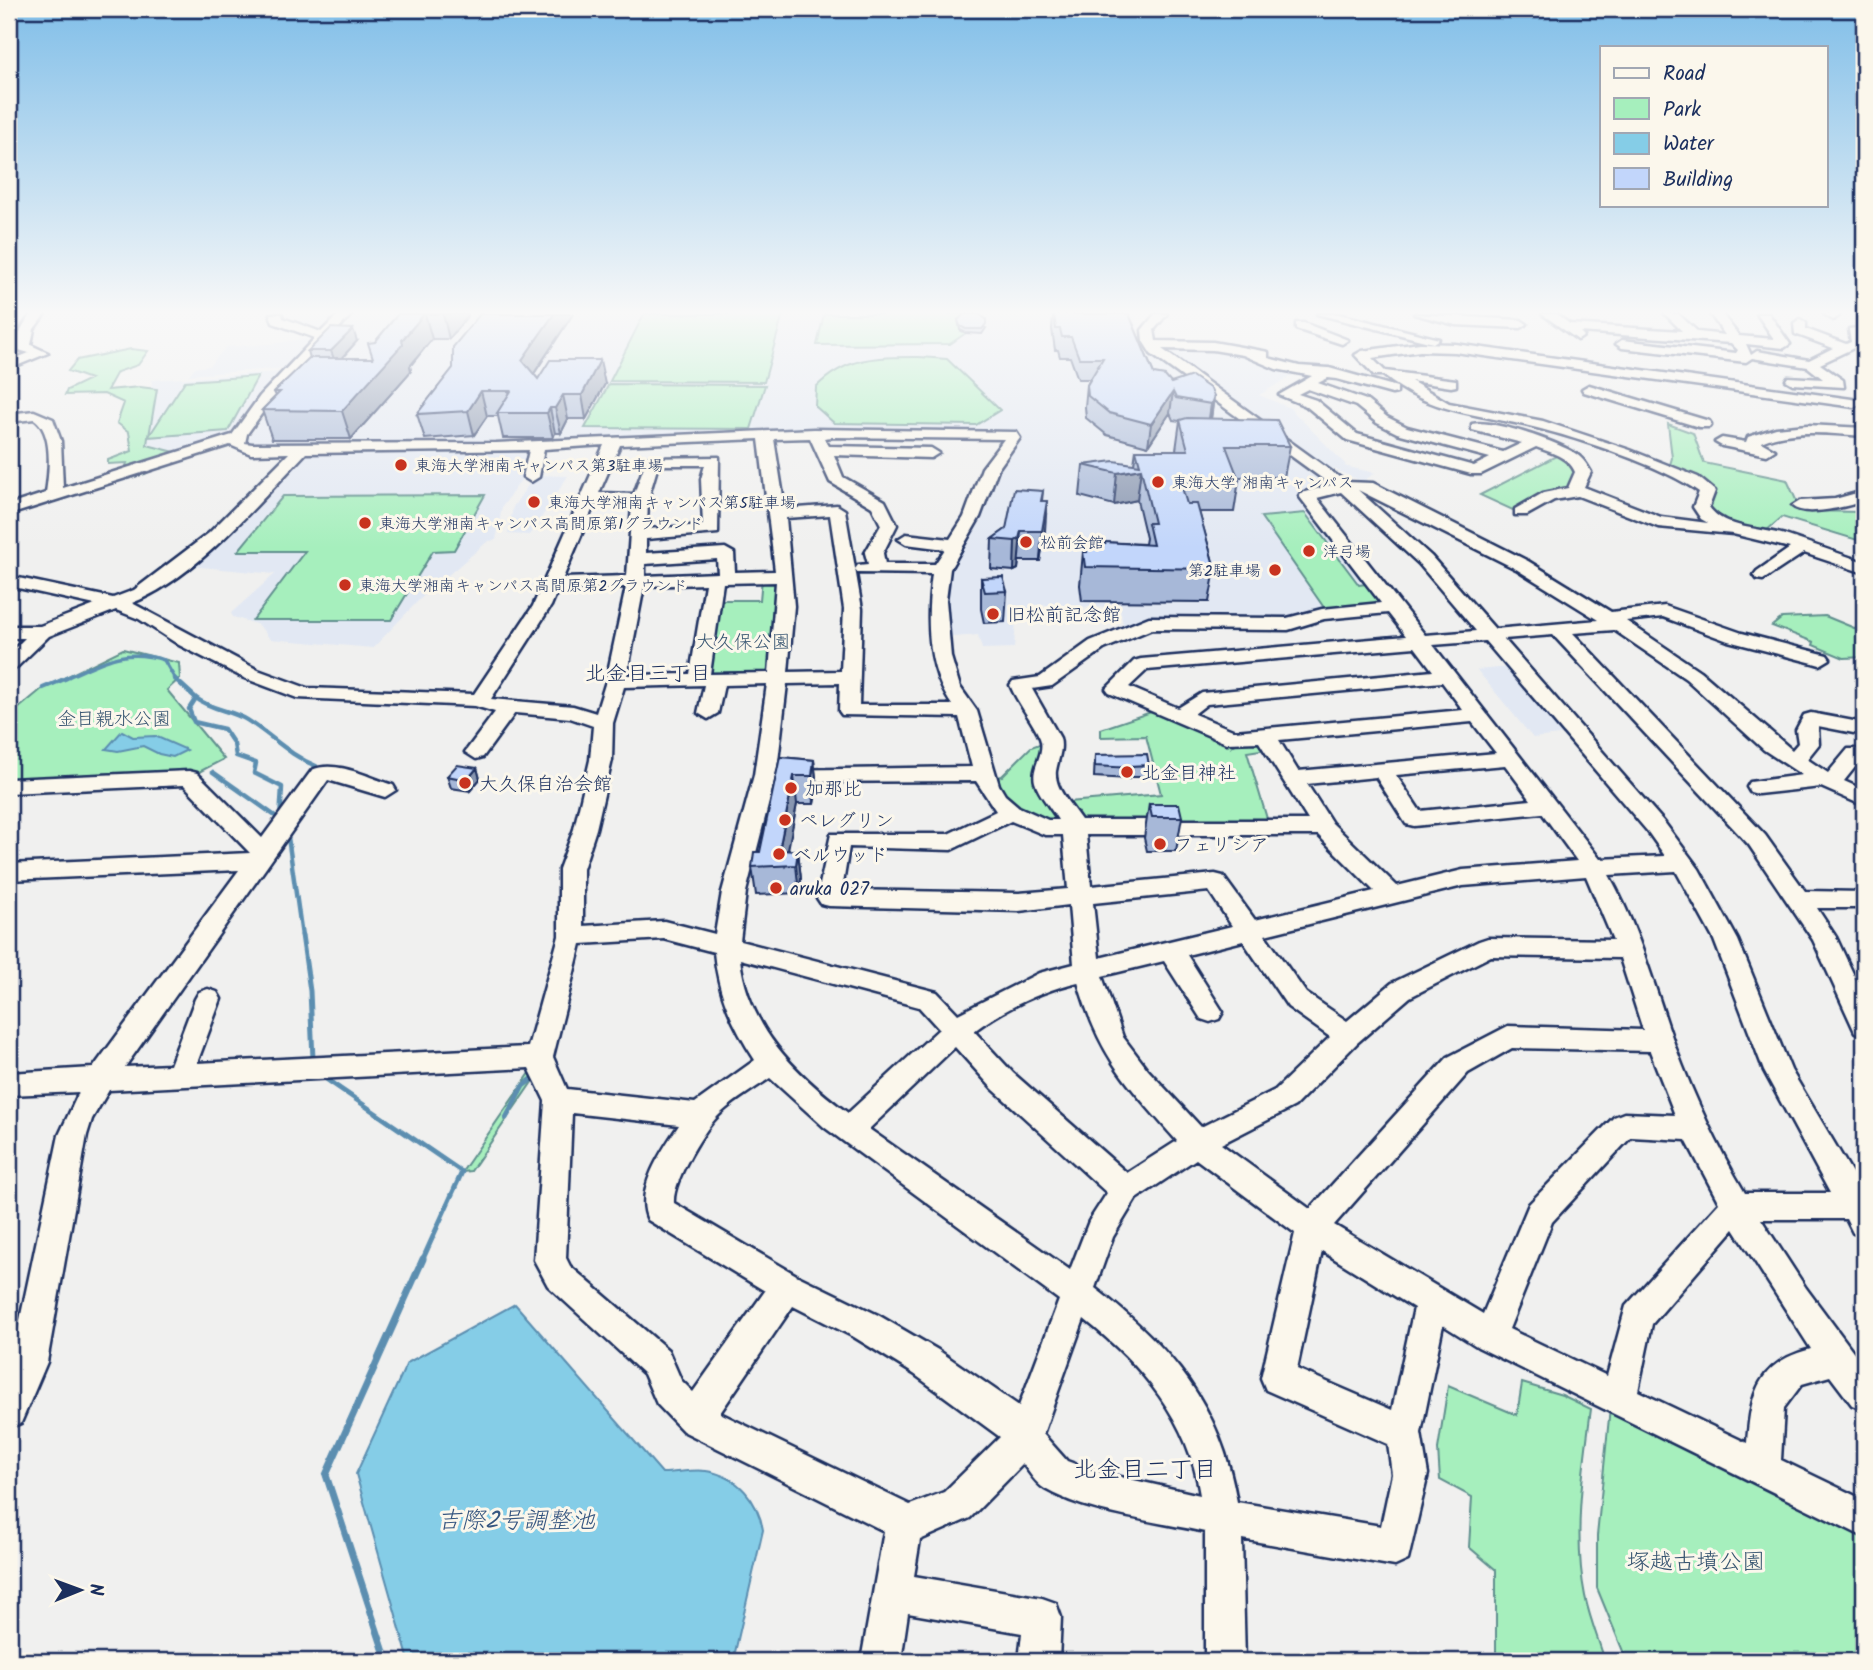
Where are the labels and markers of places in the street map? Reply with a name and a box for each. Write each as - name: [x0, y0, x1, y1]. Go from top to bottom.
- place label: 東海大学湘南キャンパス第3駐車場: [415, 454, 664, 479]
- marker: 東海大学湘南キャンパス第3駐車場: [393, 457, 409, 473]
- place label: 東海大学 湘南キャンパス: [1172, 471, 1354, 496]
- marker: 東海大学 湘南キャンパス: [1150, 474, 1166, 490]
- place label: 東海大学湘南キャンパス第5駐車場: [548, 491, 796, 516]
- marker: 東海大学湘南キャンパス第5駐車場: [526, 494, 542, 510]
- place label: 東海大学湘南キャンパス高間原第1グラウンド: [379, 512, 703, 537]
- marker: 東海大学湘南キャンパス高間原第1グラウンド: [357, 515, 373, 531]
- place label: 松前会館: [1040, 531, 1104, 556]
- marker: 松前会館: [1018, 534, 1034, 550]
- place label: 洋弓場: [1323, 540, 1371, 565]
- marker: 洋弓場: [1301, 543, 1317, 559]
- place label: 第2駐車場: [1188, 559, 1261, 584]
- marker: 第2駐車場: [1267, 562, 1283, 578]
- place label: 東海大学湘南キャンパス高間原第2グラウンド: [359, 574, 688, 599]
- marker: 東海大学湘南キャンパス高間原第2グラウンド: [337, 577, 353, 593]
- place label: 旧松前記念館: [1007, 601, 1121, 631]
- marker: 旧松前記念館: [985, 606, 1001, 622]
- place label: 北金目神社: [1141, 759, 1236, 789]
- marker: 北金目神社: [1119, 764, 1135, 780]
- place label: 大久保自治会館: [479, 770, 612, 800]
- marker: 大久保自治会館: [457, 775, 473, 791]
- place label: 加那比: [805, 775, 862, 805]
- marker: 加那比: [783, 780, 799, 796]
- place label: ペレグリン: [799, 807, 894, 837]
- marker: ペレグリン: [777, 812, 793, 828]
- place label: フェリシア: [1174, 831, 1269, 861]
- marker: フェリシア: [1152, 836, 1168, 852]
- place label: ベルウッド: [793, 841, 888, 871]
- marker: ベルウッド: [771, 846, 787, 862]
- place label: aruka 027: [790, 875, 870, 905]
- marker: aruka 027: [768, 880, 784, 896]

